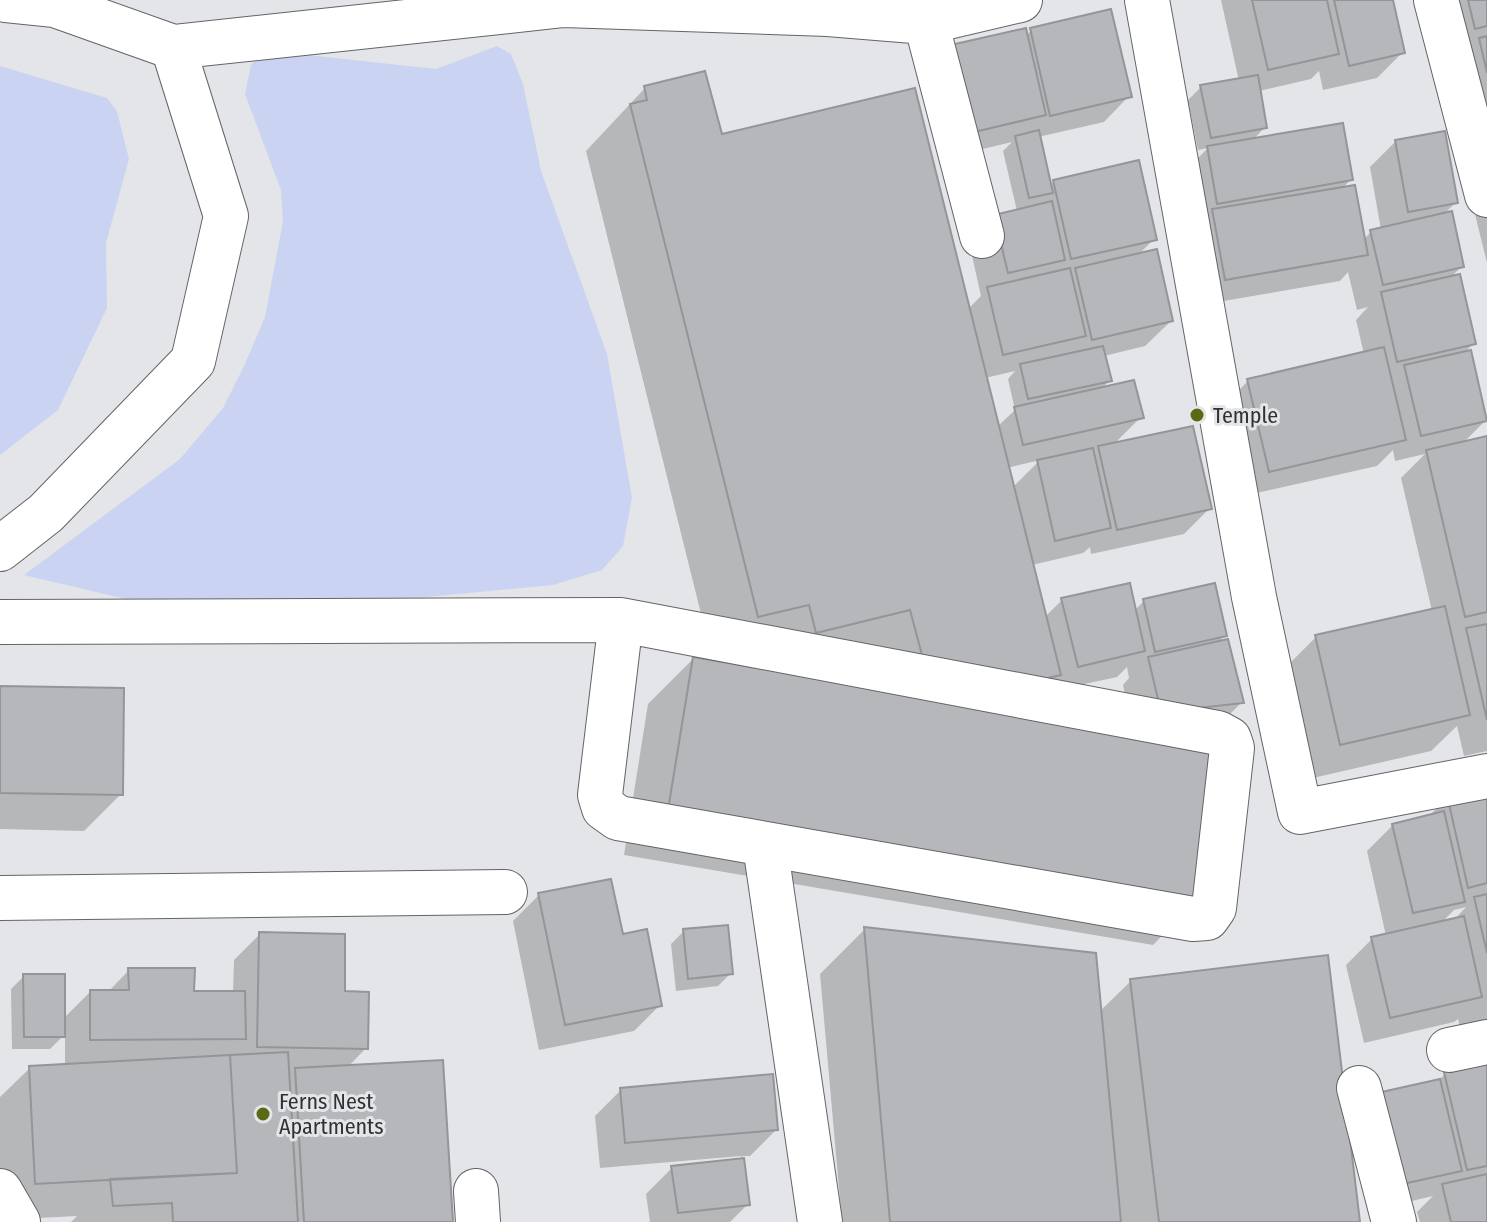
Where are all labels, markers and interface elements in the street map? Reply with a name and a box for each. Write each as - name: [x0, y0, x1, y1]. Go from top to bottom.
- place label: Temple: [1213, 402, 1278, 429]
- marker: Temple: [1188, 406, 1206, 424]
- place label: Ferns Nest Apartments: [279, 1088, 384, 1140]
- marker: Ferns Nest Apartments: [254, 1105, 272, 1123]

